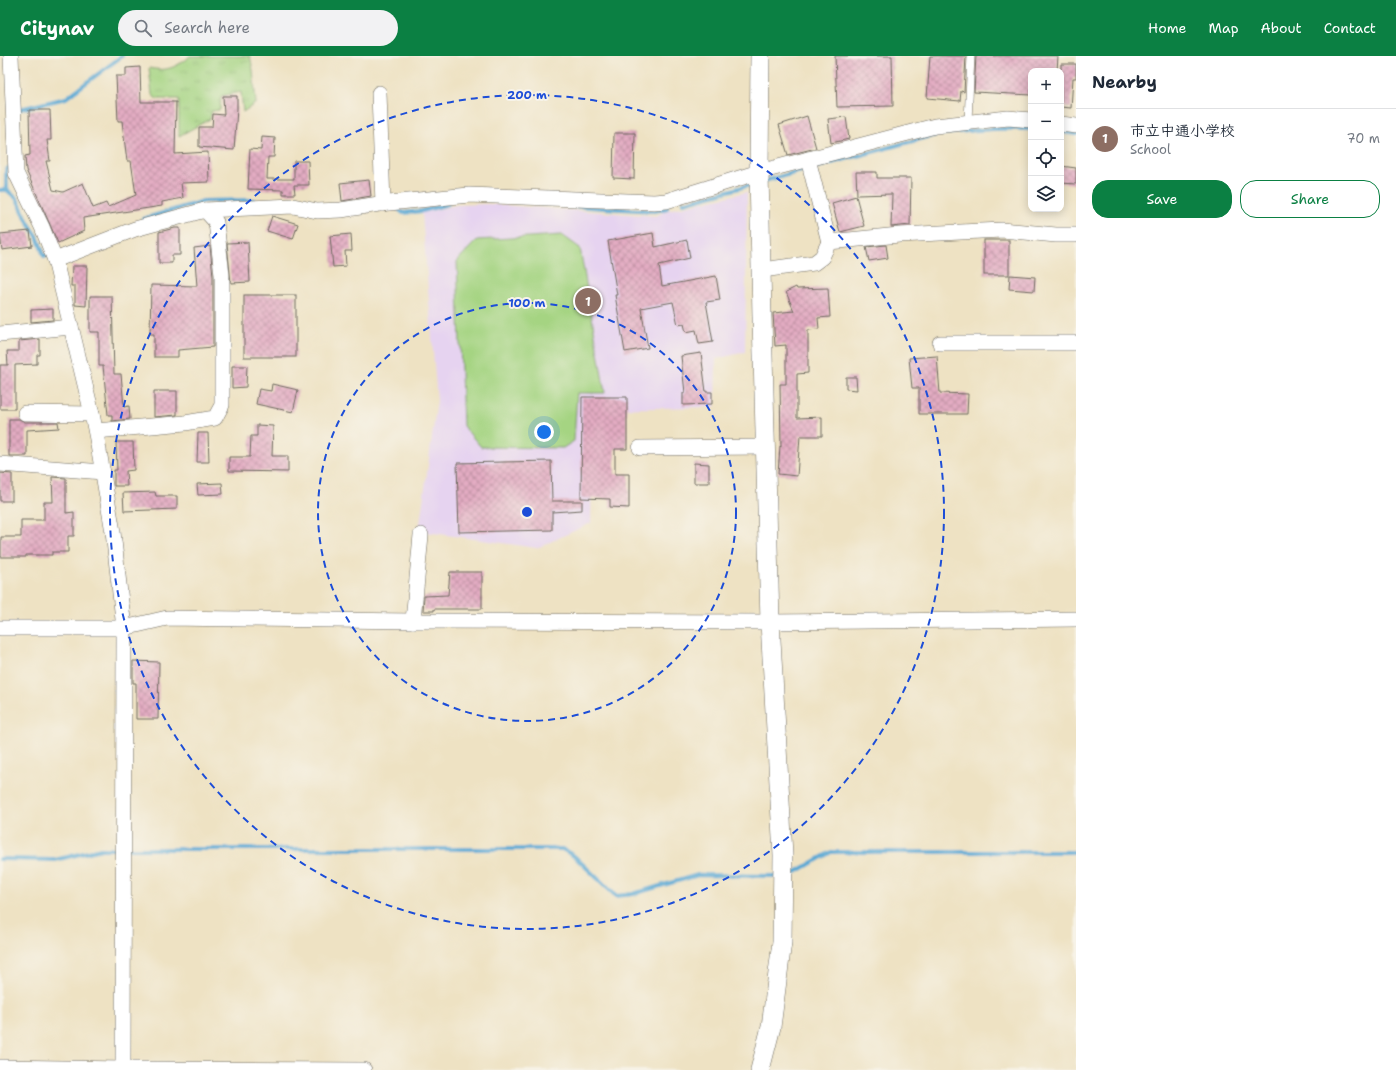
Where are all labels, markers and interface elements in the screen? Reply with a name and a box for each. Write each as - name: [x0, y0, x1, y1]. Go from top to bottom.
- search box: [118, 10, 398, 46]
- text: Citynav: [20, 16, 94, 41]
- icon: search: [132, 17, 154, 39]
- text: Search here: [164, 18, 250, 38]
- text: Home: [1148, 19, 1187, 37]
- text: Map: [1209, 19, 1239, 37]
- text: About: [1261, 19, 1302, 37]
- text: Contact: [1324, 19, 1376, 37]
- map controls: [1028, 68, 1064, 212]
- button: +: [1028, 68, 1064, 104]
- text: Nearby: [1092, 71, 1157, 93]
- text: 200 m: [507, 87, 547, 103]
- button: −: [1028, 104, 1064, 140]
- text: 市立中通小学校: [1130, 121, 1235, 141]
- text: 1: [1102, 130, 1108, 147]
- text: 70 m: [1346, 130, 1380, 147]
- button: locate: [1028, 140, 1064, 176]
- text: School: [1130, 141, 1171, 158]
- button: layers: [1028, 176, 1064, 212]
- button: Save: [1092, 180, 1232, 218]
- button: Share: [1240, 180, 1380, 218]
- pin: 1: [575, 286, 601, 316]
- text: 100 m: [509, 295, 546, 311]
- your location: [534, 422, 554, 442]
- centre of rings: [520, 505, 534, 519]

